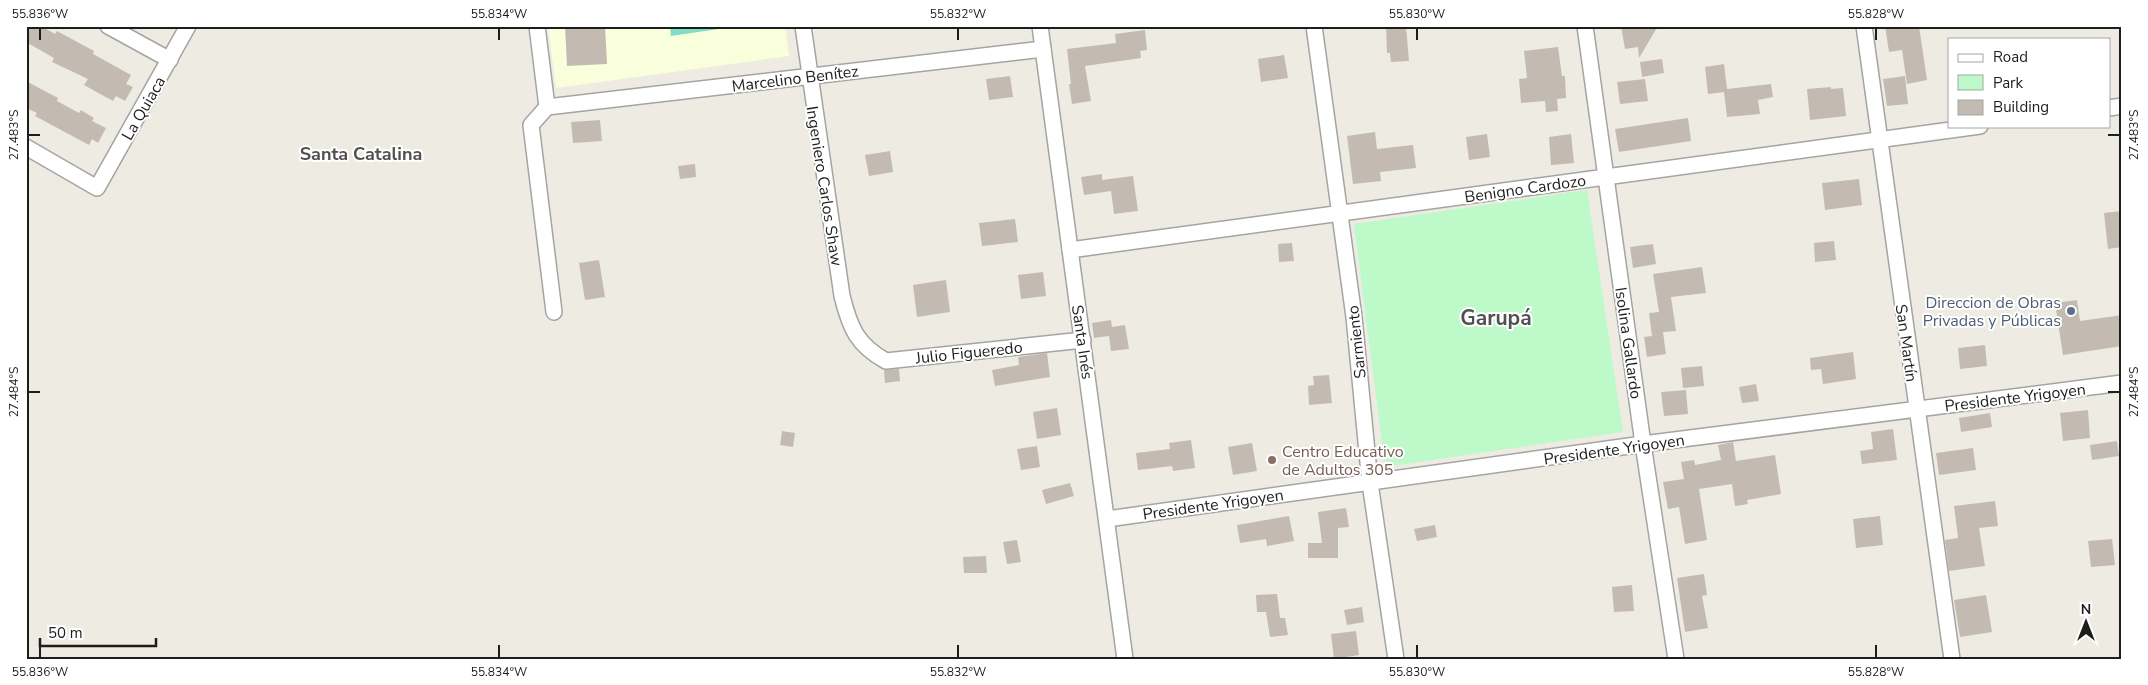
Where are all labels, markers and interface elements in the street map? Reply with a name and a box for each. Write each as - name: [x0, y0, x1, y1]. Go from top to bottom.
- text: 55.836°W: [12, 6, 68, 22]
- text: 55.834°W: [471, 6, 527, 22]
- text: 55.832°W: [930, 6, 986, 22]
- text: 55.830°W: [1389, 6, 1445, 22]
- text: 55.828°W: [1848, 6, 1904, 22]
- legend: [1948, 38, 2110, 128]
- text: Road: [1993, 47, 2028, 67]
- street label: Marcelino Benítez: [730, 60, 860, 98]
- street label: La Quiaca: [117, 72, 171, 145]
- text: Park: [1993, 73, 2023, 93]
- text: Building: [1993, 97, 2049, 117]
- street label: Ingeniero Carlos Shaw: [800, 104, 848, 268]
- text: 27.483°S: [6, 110, 22, 160]
- text: 27.483°S: [2126, 110, 2142, 160]
- district label: Santa Catalina: [300, 142, 422, 166]
- street label: Benigno Cardozo: [1463, 170, 1587, 208]
- street label: Isolina Gallardo: [1609, 286, 1647, 401]
- place label: Direccion de Obras Privadas y Públicas: [1923, 292, 2061, 332]
- street label: Santa Inés: [1066, 303, 1098, 381]
- street label: San Martín: [1890, 303, 1922, 383]
- street label: Sarmiento: [1342, 304, 1372, 380]
- district label: Garupá: [1460, 304, 1532, 332]
- marker: Direccion de Obras Privadas y Públicas: [2065, 305, 2077, 317]
- street label: Julio Figueredo: [914, 336, 1024, 370]
- text: 27.484°S: [6, 367, 22, 417]
- text: 27.484°S: [2126, 367, 2142, 417]
- street label: Presidente Yrigoyen: [1943, 378, 2087, 418]
- street label: Presidente Yrigoyen: [1542, 429, 1686, 471]
- place label: Centro Educativo de Adultos 305: [1282, 441, 1404, 481]
- marker: Centro Educativo de Adultos 305: [1266, 454, 1278, 466]
- street label: Presidente Yrigoyen: [1141, 484, 1285, 526]
- north arrow: [2060, 598, 2110, 648]
- text: N: [2081, 600, 2091, 619]
- scale bar: [40, 615, 156, 647]
- text: 50 m: [48, 623, 83, 643]
- text: 55.836°W: [12, 664, 68, 680]
- text: 55.834°W: [471, 664, 527, 680]
- text: 55.832°W: [930, 664, 986, 680]
- text: 55.830°W: [1389, 664, 1445, 680]
- text: 55.828°W: [1848, 664, 1904, 680]

